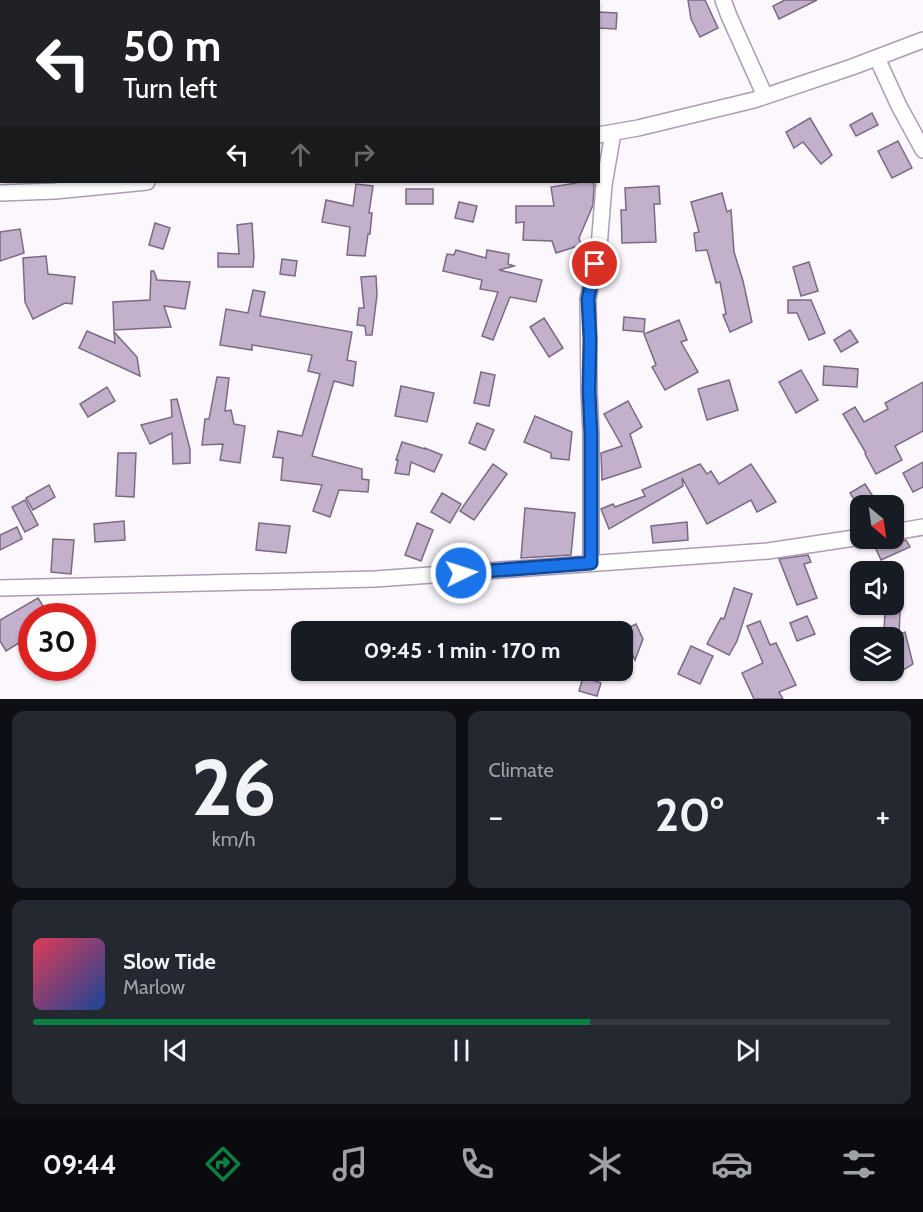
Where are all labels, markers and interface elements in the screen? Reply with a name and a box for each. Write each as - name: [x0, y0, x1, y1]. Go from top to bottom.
- text: 50 m: [123, 20, 221, 72]
- icon: left: [24, 24, 102, 102]
- text: Turn left: [123, 72, 217, 105]
- icon: left: [221, 138, 254, 171]
- icon: ahead: [284, 138, 317, 171]
- icon: right: [347, 138, 380, 171]
- pin: [569, 238, 620, 289]
- icon: arrive: [578, 247, 611, 280]
- north arrow: [850, 495, 904, 549]
- map controls: [850, 495, 904, 681]
- position arrow: [429, 541, 493, 605]
- button: sound: [850, 561, 904, 615]
- speed limit sign: 30: [18, 603, 96, 681]
- button: layers: [850, 627, 904, 681]
- text: 09:45 · 1 min · 170 m: [364, 637, 560, 664]
- text: 26: [191, 740, 276, 835]
- text: Climate: [489, 758, 554, 782]
- text: 20°: [655, 788, 724, 842]
- text: −: [489, 796, 503, 836]
- text: +: [875, 796, 890, 836]
- text: km/h: [212, 827, 256, 851]
- text: Slow Tide: [123, 948, 216, 975]
- text: Marlow: [123, 975, 185, 999]
- icon: previous: [159, 1034, 192, 1067]
- icon: pause: [445, 1034, 478, 1067]
- icon: next: [731, 1034, 764, 1067]
- icon: directions: [202, 1143, 244, 1185]
- icon: music: [329, 1143, 371, 1185]
- icon: phone: [456, 1143, 498, 1185]
- icon: climate: [584, 1143, 626, 1185]
- icon: car: [711, 1143, 753, 1185]
- icon: filters: [838, 1143, 880, 1185]
- text: 09:44: [43, 1148, 116, 1181]

